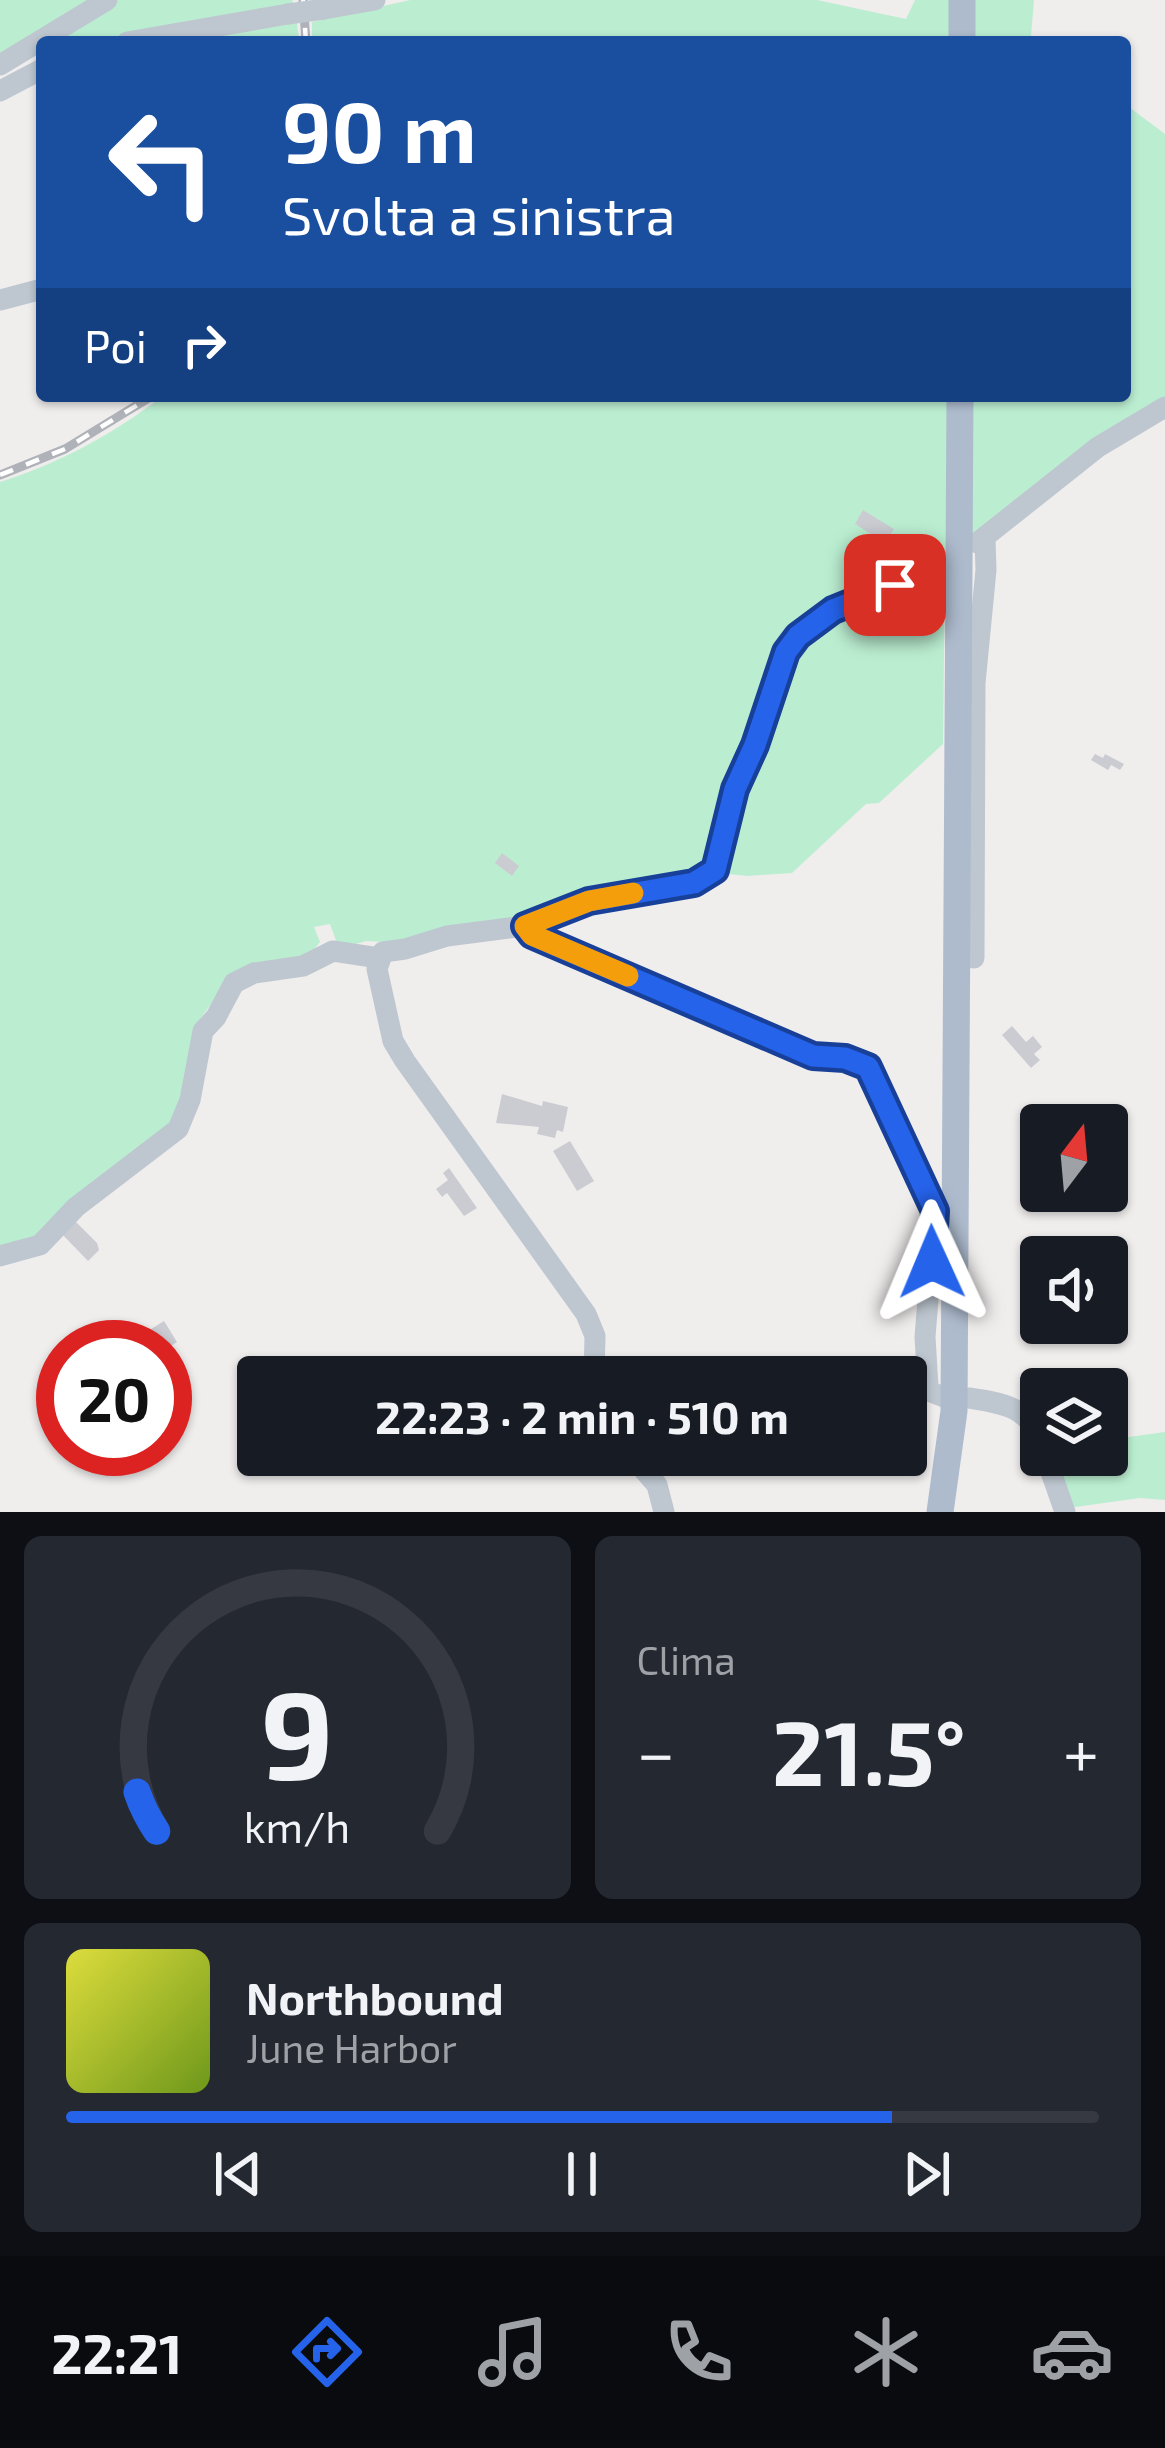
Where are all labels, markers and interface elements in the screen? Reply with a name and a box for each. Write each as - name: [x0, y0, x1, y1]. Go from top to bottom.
- text: 90 m: [282, 79, 477, 180]
- icon: left: [84, 84, 240, 240]
- text: Svolta a sinistra: [282, 181, 675, 246]
- icon: right: [171, 312, 237, 378]
- text: Poi: [84, 318, 147, 372]
- pin: [844, 534, 946, 636]
- icon: arrive: [862, 552, 928, 618]
- north arrow: [1020, 1104, 1128, 1212]
- map controls: [1020, 1104, 1128, 1476]
- position arrow: [869, 1199, 995, 1325]
- button: sound: [1020, 1236, 1128, 1344]
- speed limit sign: 20: [36, 1320, 192, 1476]
- button: layers: [1020, 1368, 1128, 1476]
- text: 22:23 · 2 min · 510 m: [375, 1389, 789, 1443]
- text: Clima: [637, 1636, 736, 1683]
- text: 9: [260, 1655, 334, 1805]
- text: 21.5°: [772, 1696, 966, 1804]
- text: −: [637, 1711, 675, 1790]
- text: +: [1063, 1711, 1099, 1790]
- text: km/h: [244, 1799, 350, 1851]
- text: Northbound: [246, 1970, 504, 2024]
- text: June Harbor: [246, 2024, 457, 2071]
- icon: previous: [205, 2141, 271, 2207]
- icon: pause: [549, 2141, 615, 2207]
- icon: next: [894, 2141, 960, 2207]
- icon: directions: [285, 2310, 369, 2394]
- icon: music: [471, 2310, 555, 2394]
- icon: phone: [657, 2310, 741, 2394]
- icon: climate: [844, 2310, 928, 2394]
- icon: car: [1030, 2310, 1114, 2394]
- text: 22:21: [51, 2320, 182, 2385]

